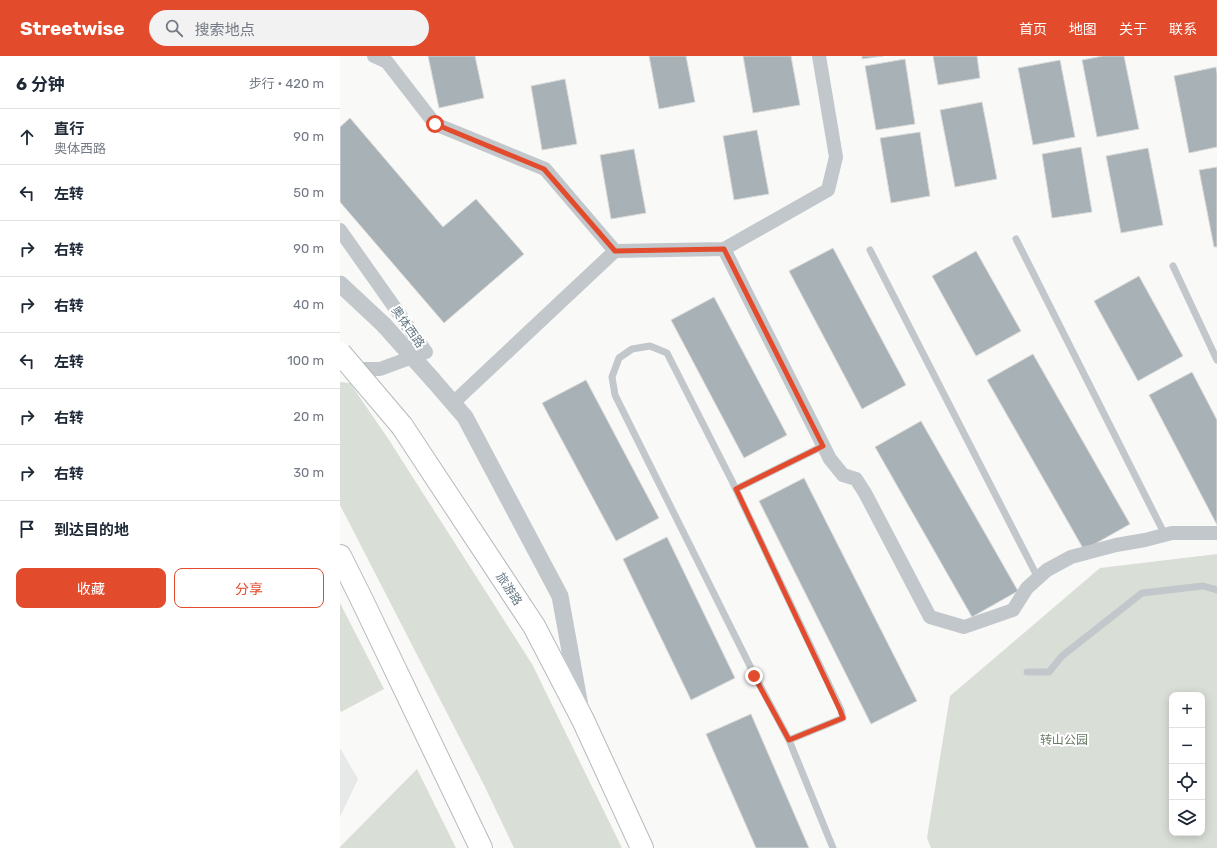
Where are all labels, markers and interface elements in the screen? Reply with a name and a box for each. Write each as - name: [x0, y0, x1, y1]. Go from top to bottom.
- search box: [149, 10, 429, 46]
- text: Streetwise: [20, 17, 125, 40]
- icon: search: [163, 17, 185, 39]
- text: 搜索地点: [195, 21, 255, 39]
- text: 首页: [1019, 21, 1047, 38]
- text: 地图: [1069, 21, 1097, 38]
- text: 关于: [1119, 21, 1147, 38]
- text: 联系: [1169, 21, 1197, 38]
- text: 6 分钟: [16, 74, 65, 94]
- text: 步行 · 420 m: [249, 76, 324, 91]
- route start: [426, 115, 444, 133]
- text: 直行: [54, 120, 84, 138]
- icon: ahead: [16, 126, 38, 148]
- text: 90 m: [293, 129, 324, 144]
- text: 奥体西路: [54, 141, 106, 156]
- icon: left: [16, 182, 38, 204]
- text: 左转: [54, 185, 84, 203]
- text: 50 m: [293, 185, 324, 200]
- icon: right: [16, 238, 38, 260]
- text: 右转: [54, 241, 84, 259]
- text: 90 m: [293, 241, 324, 256]
- icon: right: [16, 294, 38, 316]
- text: 右转: [54, 297, 84, 315]
- text: 40 m: [293, 297, 324, 312]
- street label: 奥体西路: [388, 303, 428, 351]
- icon: left: [16, 350, 38, 372]
- text: 左转: [54, 353, 84, 371]
- text: 100 m: [287, 353, 324, 368]
- icon: right: [16, 406, 38, 428]
- text: 右转: [54, 409, 84, 427]
- text: 20 m: [293, 409, 324, 424]
- icon: right: [16, 462, 38, 484]
- text: 右转: [54, 465, 84, 483]
- text: 30 m: [293, 465, 324, 480]
- icon: arrive: [16, 518, 38, 540]
- text: 到达目的地: [54, 521, 129, 539]
- button: 收藏: [16, 568, 166, 608]
- button: 分享: [174, 568, 324, 608]
- street label: 旅游路: [493, 570, 525, 608]
- route end: [745, 667, 763, 685]
- map controls: [1169, 692, 1205, 836]
- button: +: [1169, 692, 1205, 728]
- button: −: [1169, 728, 1205, 764]
- park label: 转山公园: [1040, 733, 1088, 747]
- button: locate: [1169, 764, 1205, 800]
- button: layers: [1169, 800, 1205, 836]

